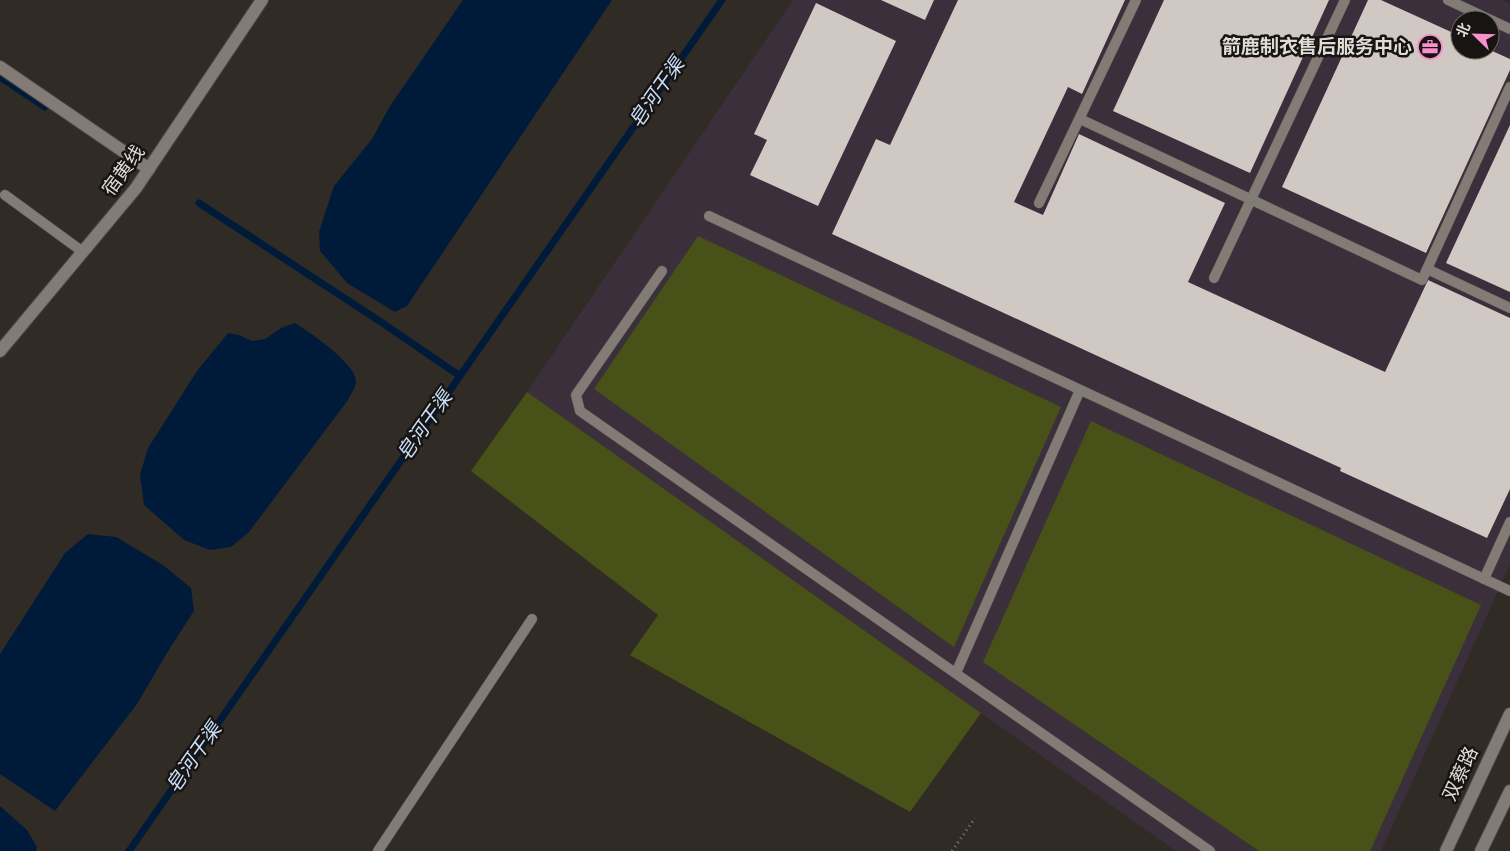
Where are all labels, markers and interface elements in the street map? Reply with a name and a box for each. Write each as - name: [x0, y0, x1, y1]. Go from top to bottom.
- north arrow: [1450, 10, 1500, 60]
- text: 北: [1453, 20, 1474, 40]
- office icon: 箭鹿制衣售后服务中心: [1417, 34, 1443, 60]
- place label: 箭鹿制衣售后服务中心: [1222, 36, 1412, 59]
- water label: 皂河干渠: [624, 51, 691, 133]
- street label: 宿黄线: [98, 141, 150, 201]
- water label: 皂河干渠: [392, 384, 459, 466]
- water label: 皂河干渠: [161, 716, 228, 798]
- street label: 双蔡路: [1439, 743, 1483, 805]

